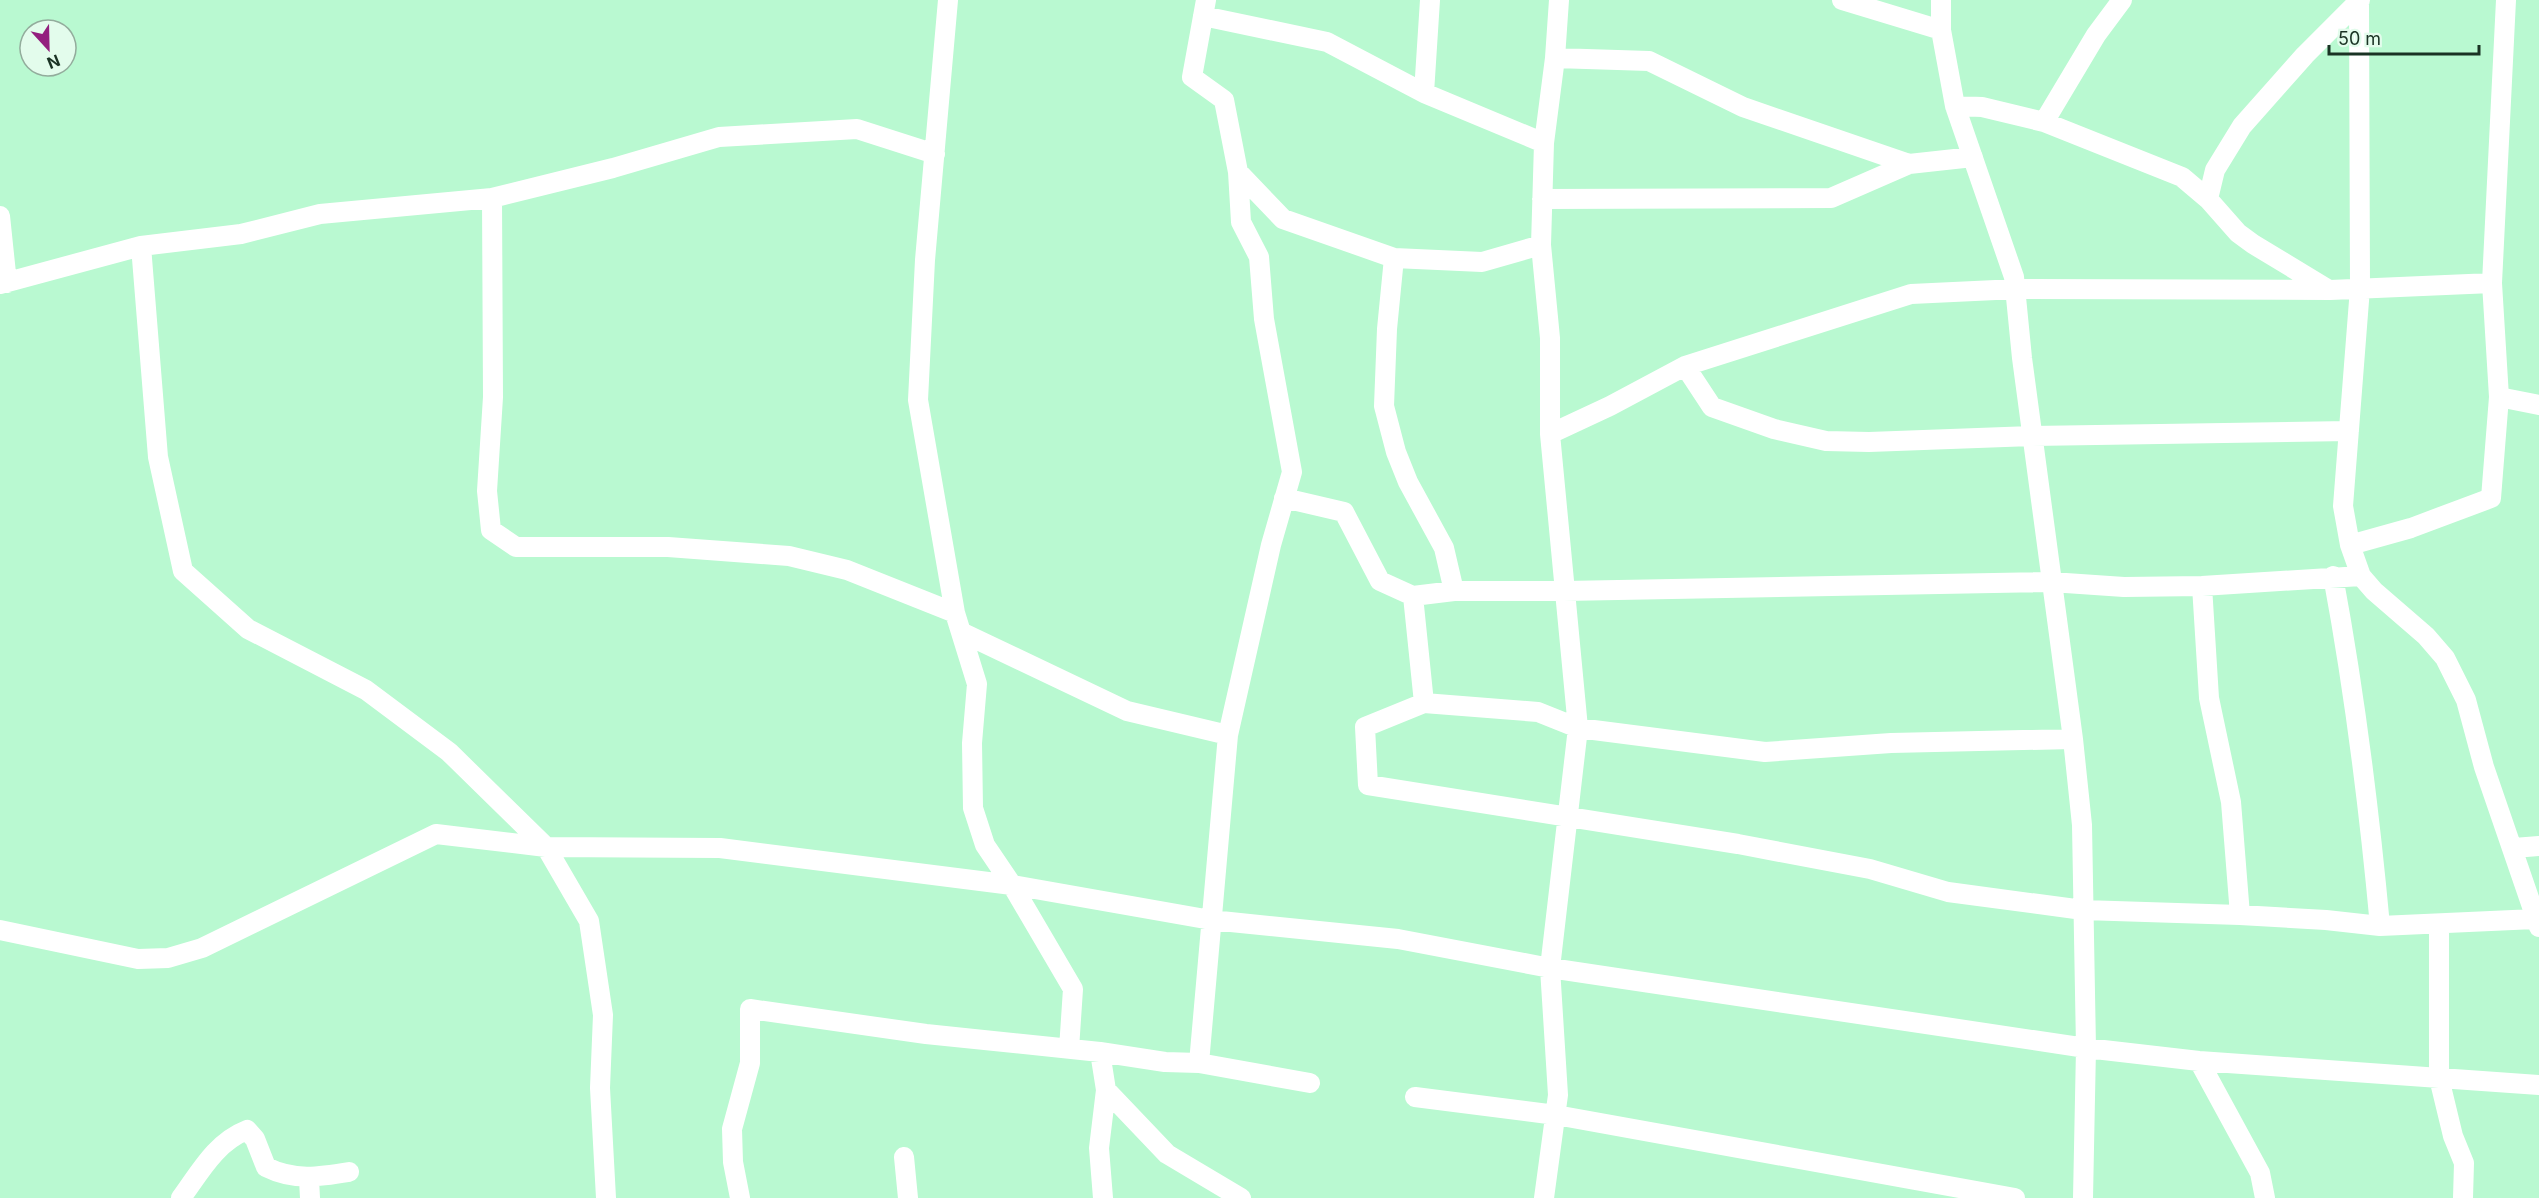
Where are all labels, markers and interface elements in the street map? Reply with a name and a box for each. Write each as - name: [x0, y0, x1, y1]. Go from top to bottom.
- north arrow: [18, 18, 78, 78]
- scale bar: [2329, 18, 2479, 56]
- text: 50 m: [2338, 28, 2381, 49]
- text: N: [44, 50, 63, 73]

